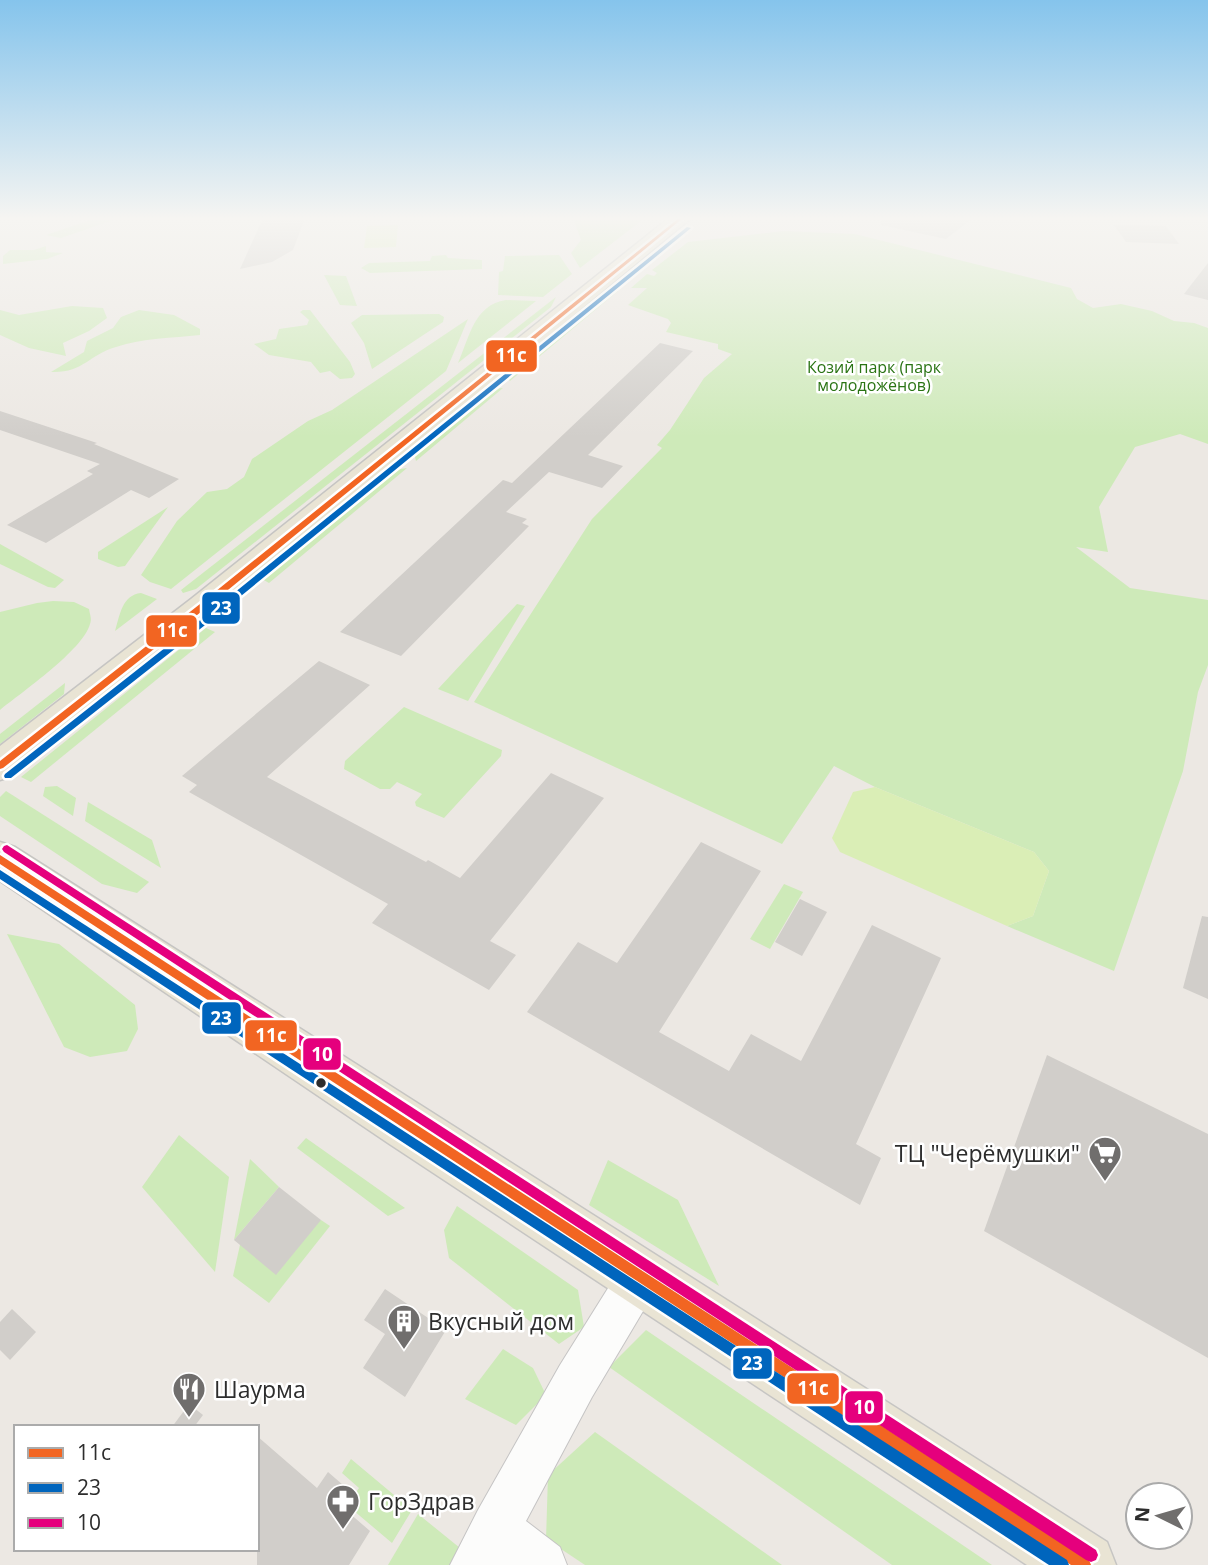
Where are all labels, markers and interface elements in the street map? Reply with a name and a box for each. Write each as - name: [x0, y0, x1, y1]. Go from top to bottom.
- line badge: 11с: [485, 339, 538, 373]
- text: 11с: [495, 342, 527, 368]
- park label: Козий парк (парк молодожёнов): [807, 356, 942, 396]
- line badge: 23: [201, 591, 241, 625]
- text: 23: [210, 595, 232, 621]
- line badge: 11с: [145, 614, 198, 648]
- text: 11с: [156, 617, 188, 643]
- line badge: 23: [201, 1001, 242, 1035]
- text: 23: [210, 1005, 232, 1031]
- line badge: 11с: [244, 1019, 298, 1052]
- text: 11с: [255, 1022, 287, 1048]
- line badge: 10: [302, 1037, 342, 1071]
- text: 10: [311, 1041, 333, 1067]
- unlabelled marker: [314, 1076, 328, 1090]
- supermarket icon: ТЦ "Черёмушки": [1086, 1134, 1124, 1183]
- place label: ТЦ "Черёмушки": [895, 1137, 1080, 1169]
- building icon: Вкусный дом: [385, 1302, 423, 1351]
- place label: Вкусный дом: [428, 1305, 574, 1337]
- line badge: 23: [732, 1347, 773, 1380]
- text: 23: [741, 1350, 763, 1376]
- restaurant icon: Шаурма: [170, 1370, 208, 1419]
- line badge: 11с: [786, 1372, 840, 1405]
- place label: Шаурма: [214, 1373, 306, 1405]
- text: 11с: [797, 1375, 829, 1401]
- line badge: 10: [844, 1390, 884, 1424]
- text: 10: [853, 1394, 875, 1420]
- legend: [14, 1425, 259, 1551]
- text: 11с: [77, 1438, 111, 1466]
- text: 23: [77, 1473, 101, 1501]
- north arrow: [1124, 1481, 1194, 1551]
- pharmacy icon: ГорЗдрав: [324, 1482, 362, 1531]
- place label: ГорЗдрав: [368, 1485, 475, 1517]
- text: N: [1128, 1506, 1156, 1523]
- text: 10: [77, 1508, 101, 1536]

